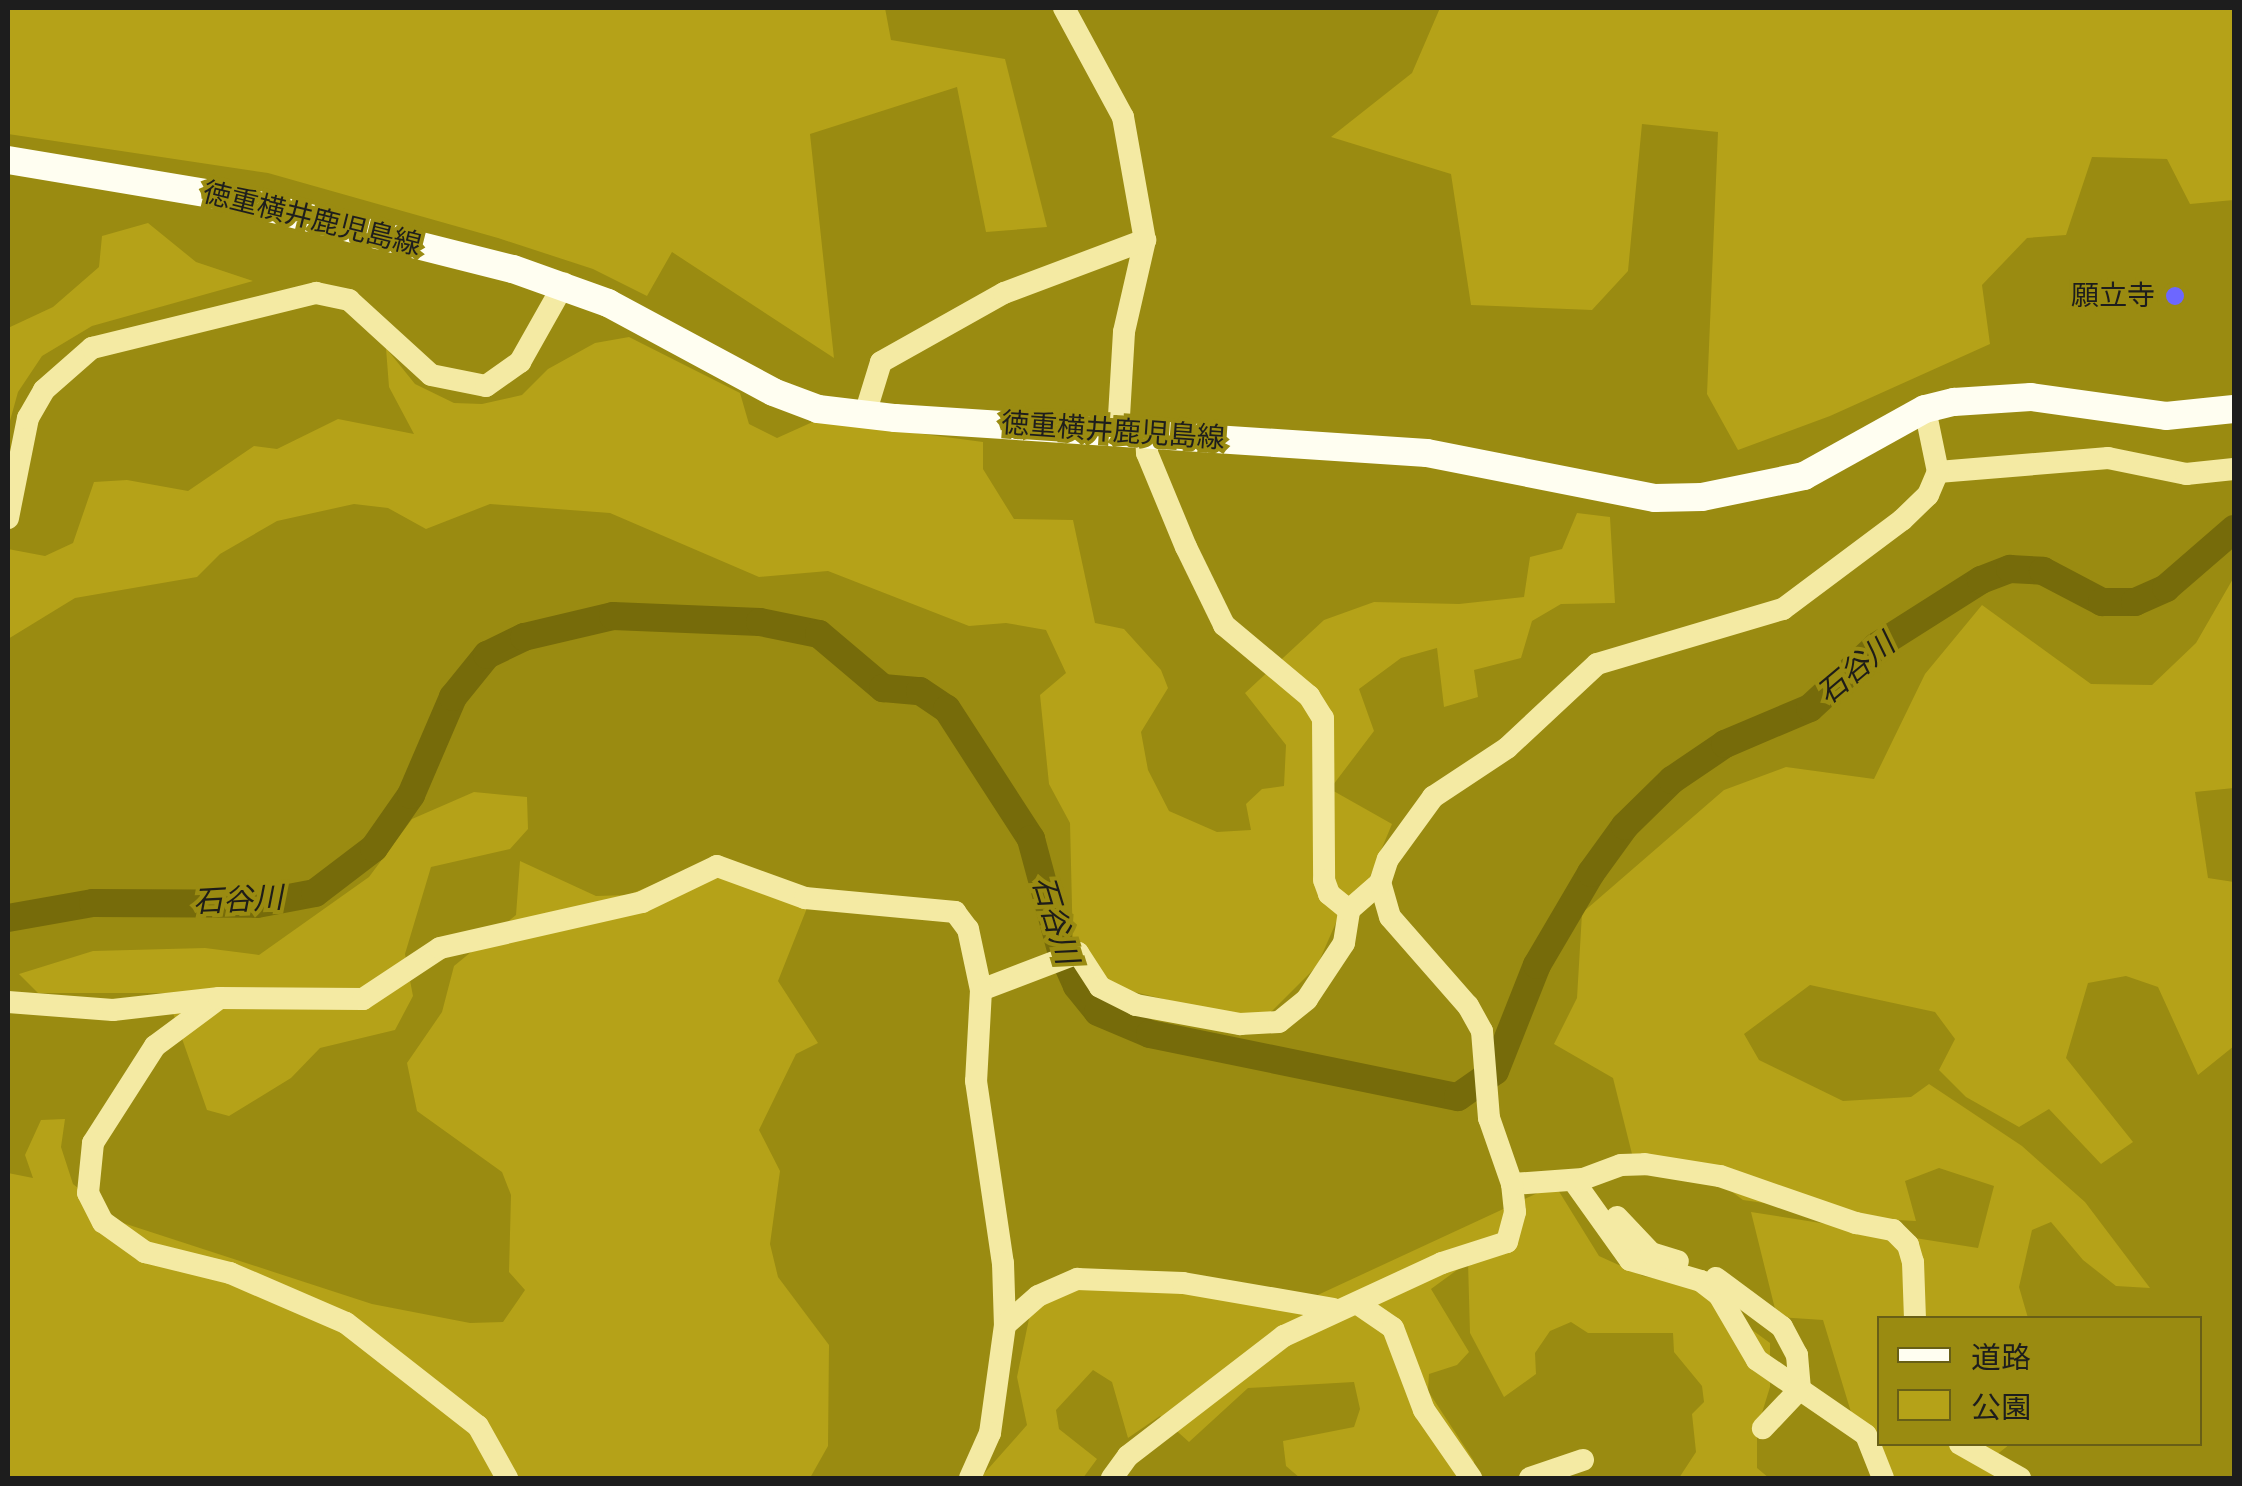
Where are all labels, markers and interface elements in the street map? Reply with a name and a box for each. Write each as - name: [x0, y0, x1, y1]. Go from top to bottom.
- street label: 徳重横井鹿児島線: [199, 176, 425, 262]
- place label: 願立寺: [2071, 279, 2155, 313]
- marker: 願立寺: [2164, 285, 2186, 307]
- street label: 徳重横井鹿児島線: [1000, 406, 1226, 456]
- water label: 石谷川: [1810, 626, 1902, 712]
- water label: 石谷川: [1025, 872, 1085, 968]
- water label: 石谷川: [192, 880, 284, 920]
- legend: [1877, 1316, 2202, 1446]
- text: 道路: [1971, 1340, 2031, 1375]
- text: 公園: [1971, 1390, 2031, 1425]

